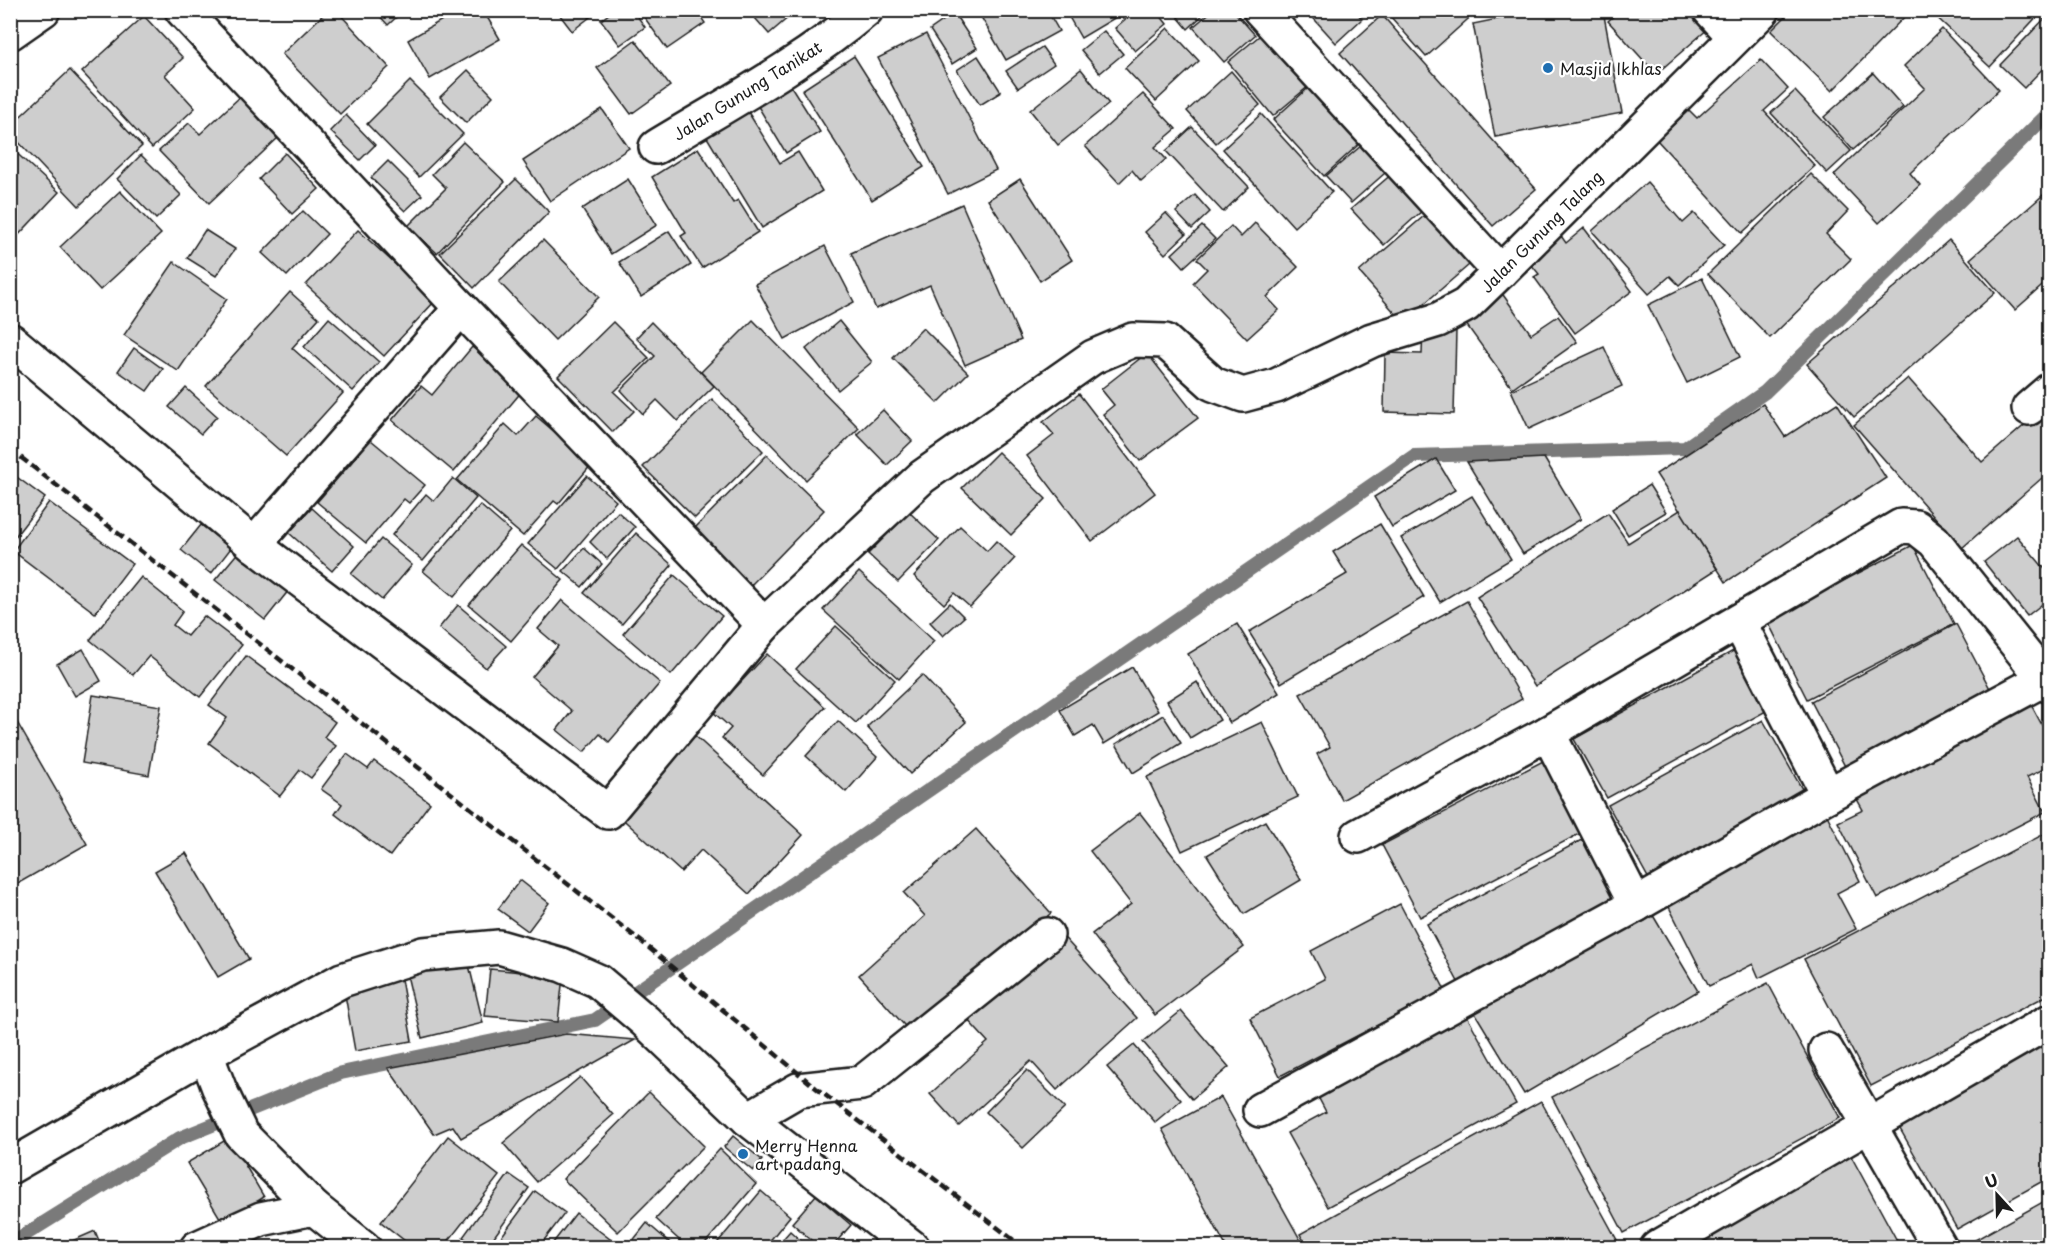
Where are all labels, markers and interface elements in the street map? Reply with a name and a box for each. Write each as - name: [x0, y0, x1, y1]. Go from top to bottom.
- street label: Jalan Gunung Tanikat: [668, 34, 826, 146]
- place label: Masjid Ikhlas: [1560, 56, 1662, 80]
- marker: Masjid Ikhlas: [1541, 61, 1555, 75]
- street label: Jalan Gunung Talang: [1474, 164, 1608, 298]
- place label: Merry Henna art padang: [755, 1133, 858, 1175]
- marker: Merry Henna art padang: [736, 1147, 750, 1161]
- north arrow: [1967, 1165, 2027, 1225]
- text: U: [1981, 1167, 2001, 1194]

